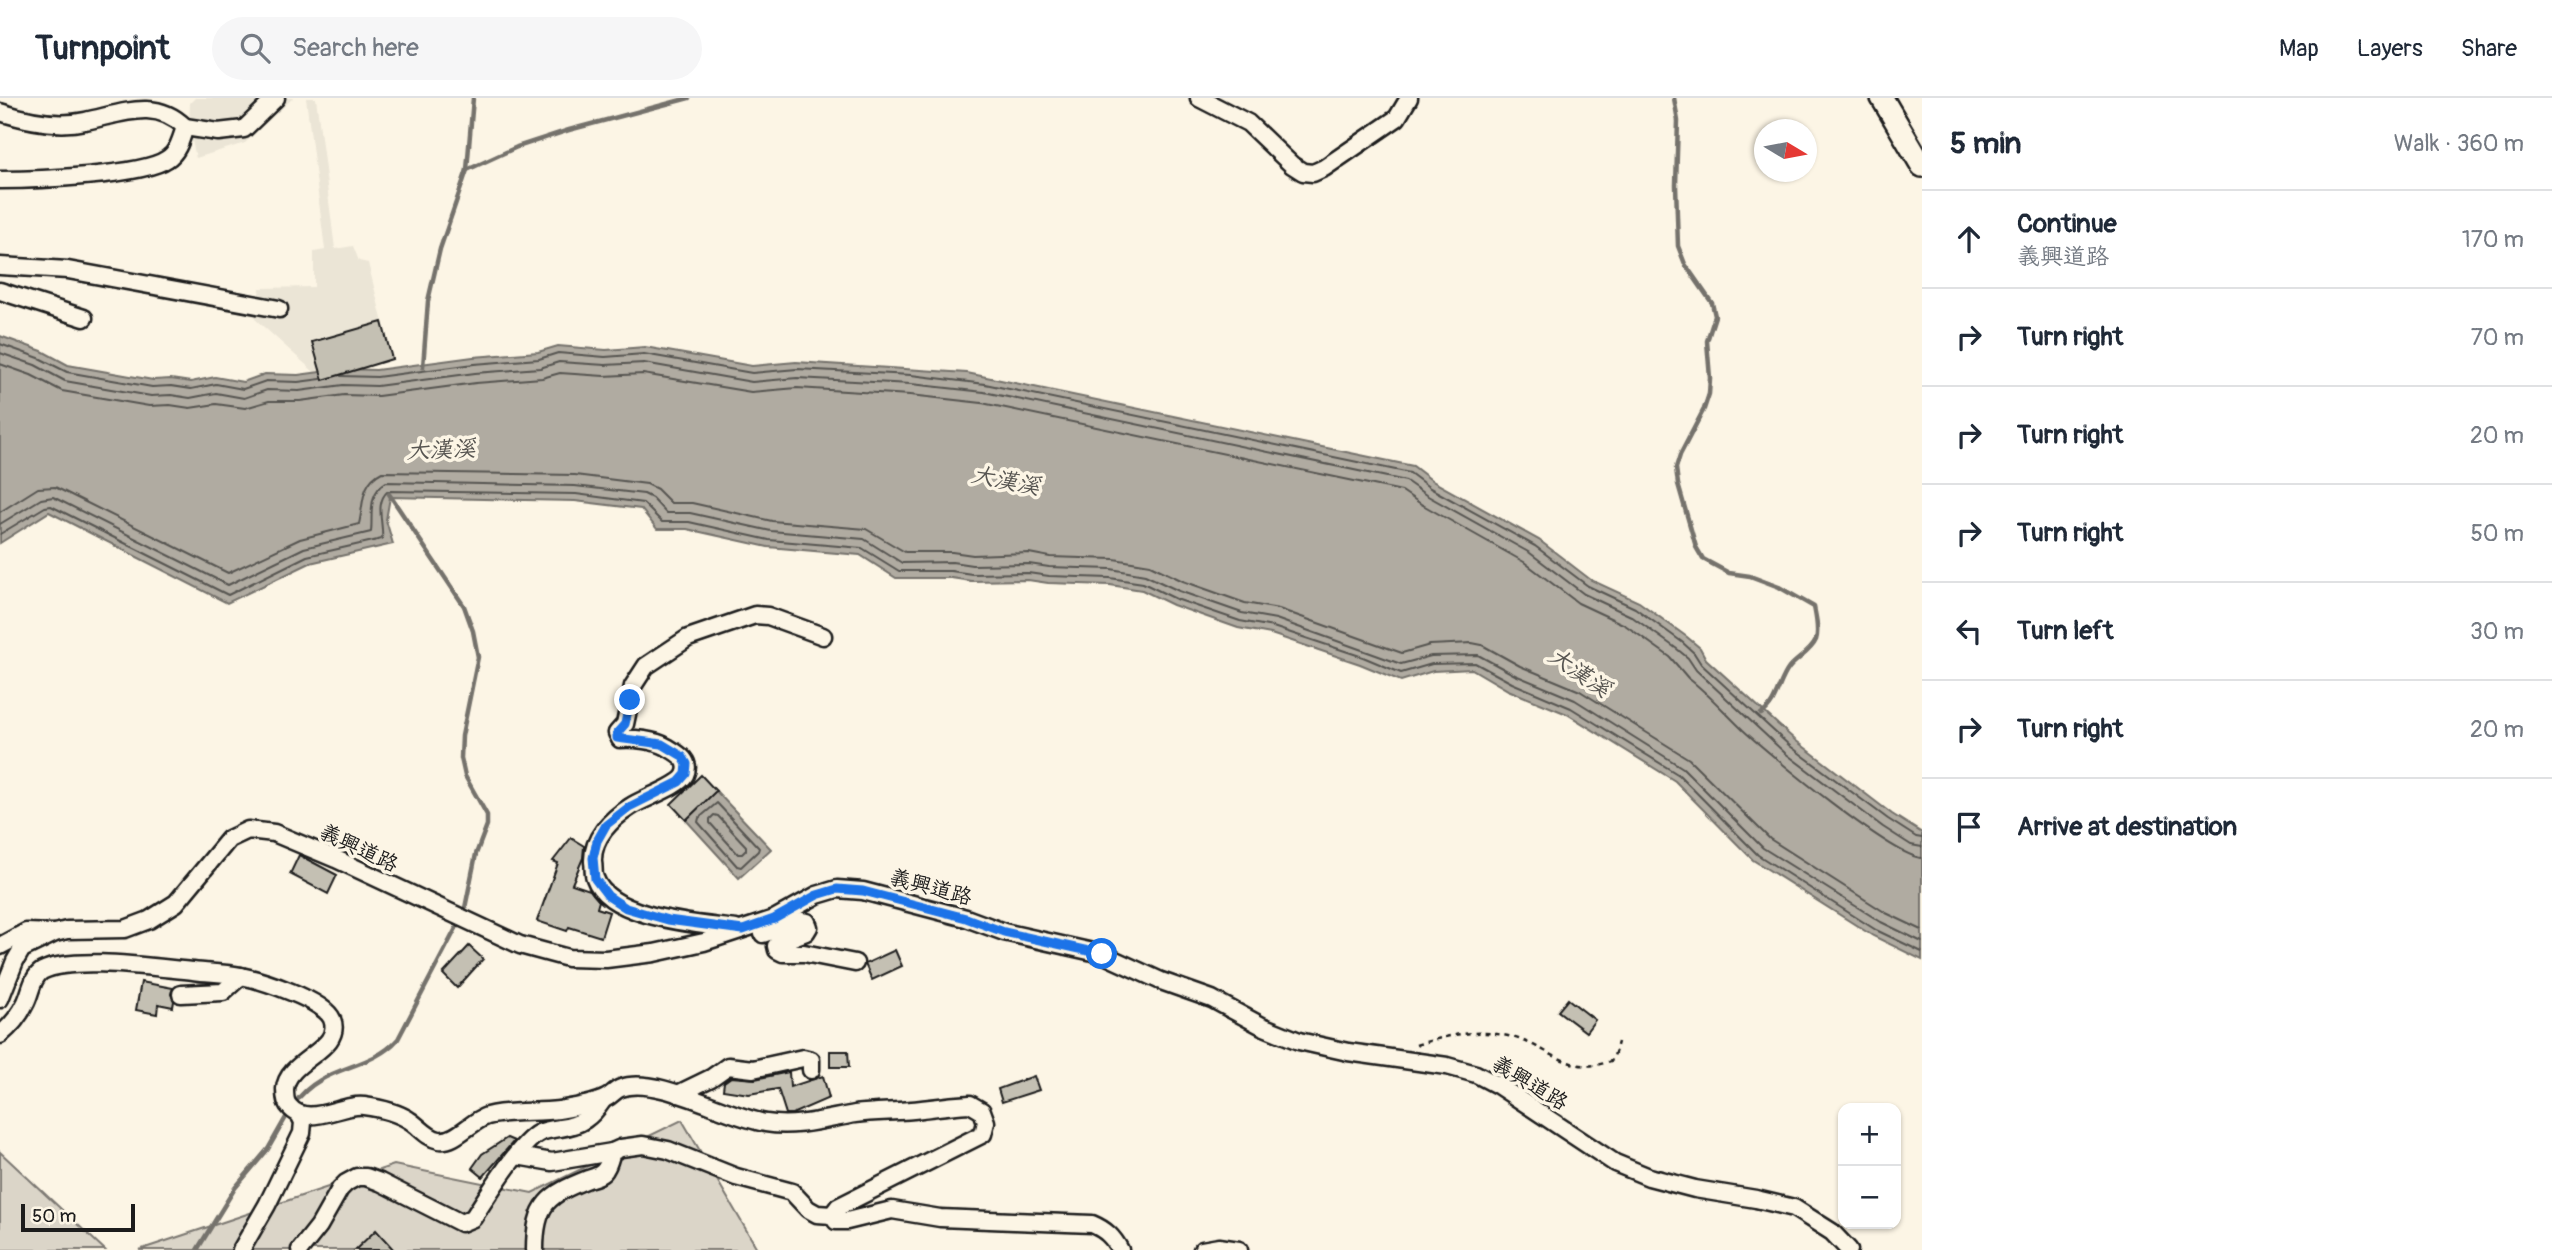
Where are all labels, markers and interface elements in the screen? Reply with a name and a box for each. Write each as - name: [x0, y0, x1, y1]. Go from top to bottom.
- search box: [212, 17, 702, 80]
- text: Turnpoint: [35, 28, 170, 69]
- icon: search: [236, 29, 274, 67]
- text: Search here: [292, 32, 419, 64]
- text: Map: [2279, 34, 2319, 63]
- text: Layers: [2357, 34, 2423, 63]
- text: Share: [2461, 34, 2517, 63]
- north arrow: [1754, 119, 1817, 182]
- text: 5 min: [1950, 125, 2021, 162]
- text: Walk · 360 m: [2394, 129, 2524, 158]
- text: Continue: [2017, 208, 2117, 240]
- icon: ahead: [1950, 220, 1988, 258]
- text: 170 m: [2462, 225, 2524, 254]
- text: 義興道路: [2017, 242, 2109, 271]
- icon: right: [1950, 318, 1988, 356]
- text: Turn right: [2017, 321, 2123, 353]
- text: 70 m: [2471, 323, 2524, 352]
- icon: right: [1950, 416, 1988, 454]
- text: Turn right: [2017, 419, 2123, 451]
- text: 20 m: [2470, 421, 2524, 450]
- water label: 大漢溪: [406, 434, 478, 465]
- water label: 大漢溪: [969, 460, 1045, 502]
- icon: right: [1950, 514, 1988, 552]
- text: Turn right: [2017, 517, 2123, 549]
- text: 50 m: [2470, 519, 2524, 548]
- icon: left: [1950, 612, 1988, 650]
- text: Turn left: [2017, 615, 2113, 647]
- text: 30 m: [2470, 617, 2524, 646]
- water label: 大漢溪: [1543, 641, 1618, 705]
- route end: [614, 684, 645, 715]
- icon: right: [1950, 710, 1988, 748]
- text: Turn right: [2017, 713, 2123, 745]
- text: 20 m: [2470, 715, 2524, 744]
- icon: arrive: [1950, 808, 1988, 846]
- text: Arrive at destination: [2017, 811, 2237, 843]
- street label: 義興道路: [315, 818, 403, 878]
- street label: 義興道路: [887, 864, 975, 911]
- route start: [1086, 938, 1117, 969]
- street label: 義興道路: [1487, 1050, 1573, 1117]
- map controls: [1838, 1103, 1901, 1229]
- button: +: [1838, 1103, 1901, 1166]
- button: −: [1838, 1166, 1901, 1229]
- scale bar: [21, 1201, 135, 1233]
- text: 50 m: [32, 1204, 76, 1228]

